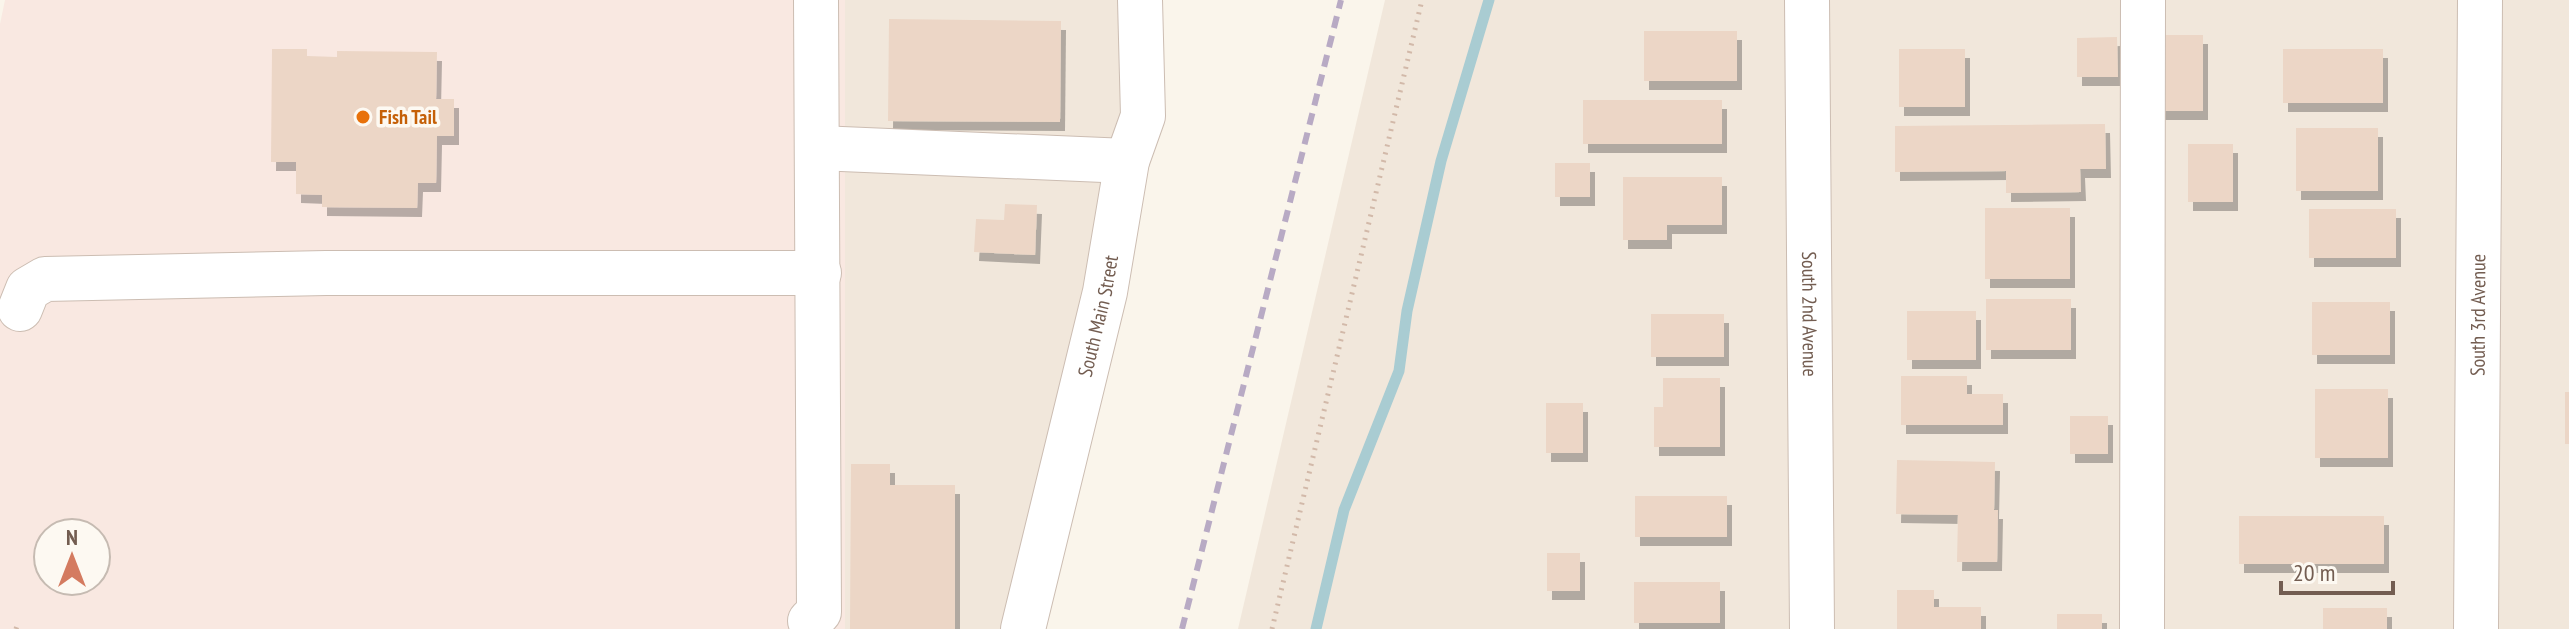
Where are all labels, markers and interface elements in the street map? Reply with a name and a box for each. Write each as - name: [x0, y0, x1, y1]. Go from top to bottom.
- place label: Fish Tail: [379, 104, 437, 130]
- marker: Fish Tail: [354, 108, 372, 126]
- street label: South 2nd Avenue: [1796, 251, 1823, 377]
- street label: South Main Street: [1072, 253, 1124, 379]
- street label: South 3rd Avenue: [2465, 254, 2491, 376]
- north arrow: [32, 517, 112, 597]
- text: N: [66, 523, 78, 551]
- scale bar: [2281, 545, 2393, 595]
- text: 20 m: [2293, 557, 2335, 588]

